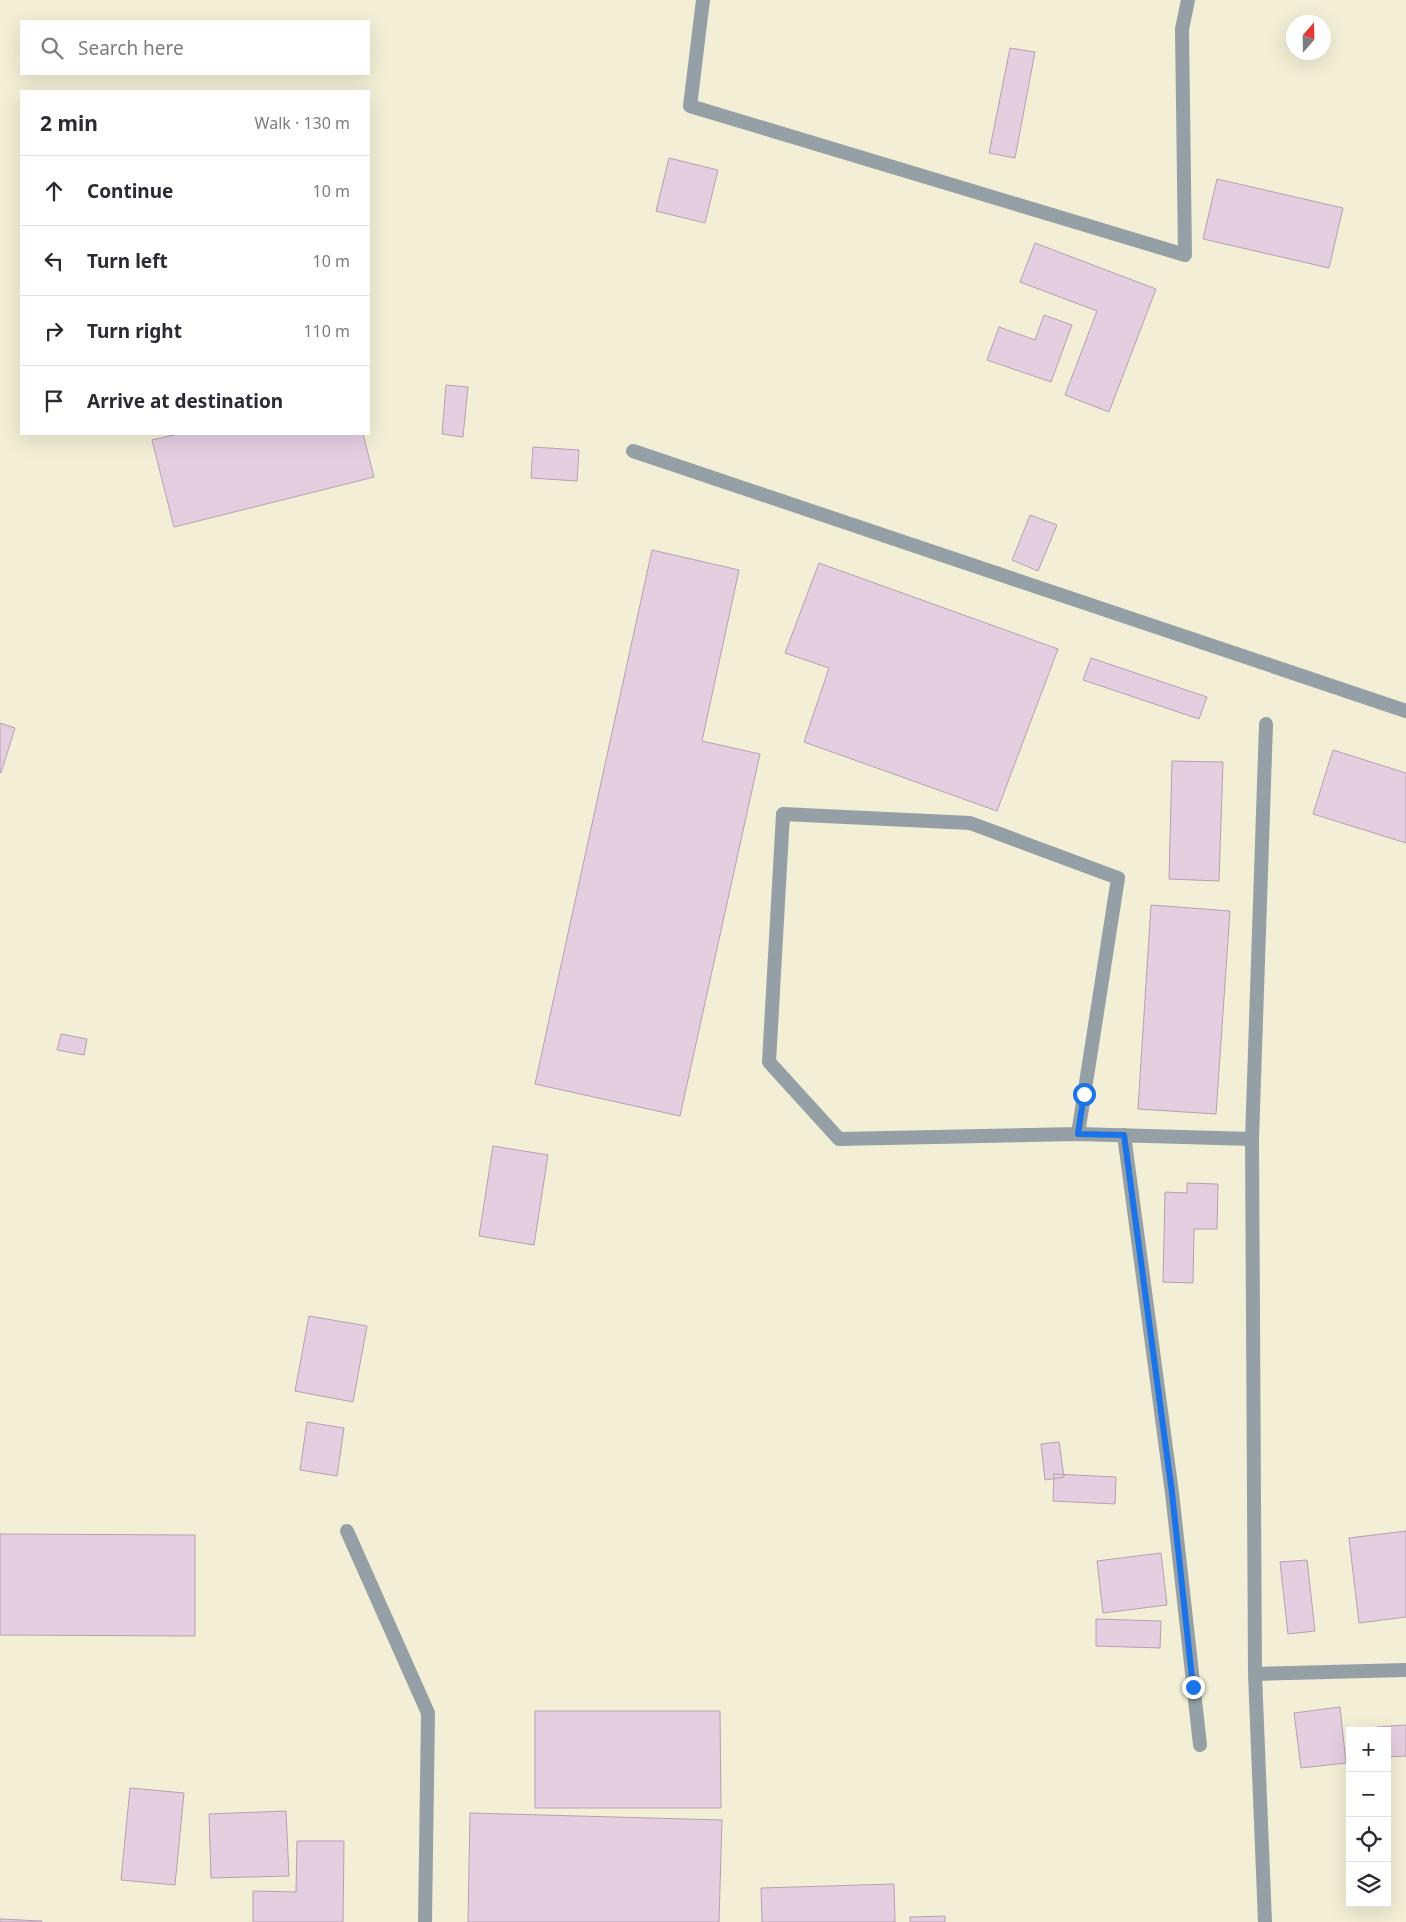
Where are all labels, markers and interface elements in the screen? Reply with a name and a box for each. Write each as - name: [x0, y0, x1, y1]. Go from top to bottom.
- north arrow: [1286, 15, 1331, 60]
- search box: [20, 20, 370, 75]
- icon: search: [38, 34, 66, 62]
- text: Search here: [78, 35, 184, 61]
- text: 2 min: [40, 109, 98, 137]
- text: Walk · 130 m: [255, 112, 350, 134]
- icon: ahead: [40, 177, 68, 205]
- text: Continue: [87, 178, 173, 204]
- text: 10 m: [313, 180, 350, 202]
- icon: left: [40, 247, 68, 275]
- text: Turn left: [87, 248, 168, 274]
- text: 10 m: [313, 250, 350, 272]
- icon: right: [40, 317, 68, 345]
- text: Turn right: [87, 318, 182, 344]
- text: 110 m: [303, 320, 350, 342]
- icon: arrive: [40, 387, 68, 415]
- text: Arrive at destination: [87, 388, 283, 414]
- route start: [1073, 1083, 1096, 1106]
- route end: [1182, 1676, 1205, 1699]
- map controls: [1346, 1727, 1391, 1907]
- button: +: [1346, 1727, 1391, 1772]
- button: −: [1346, 1772, 1391, 1817]
- button: locate: [1346, 1817, 1391, 1862]
- button: layers: [1346, 1862, 1391, 1907]

